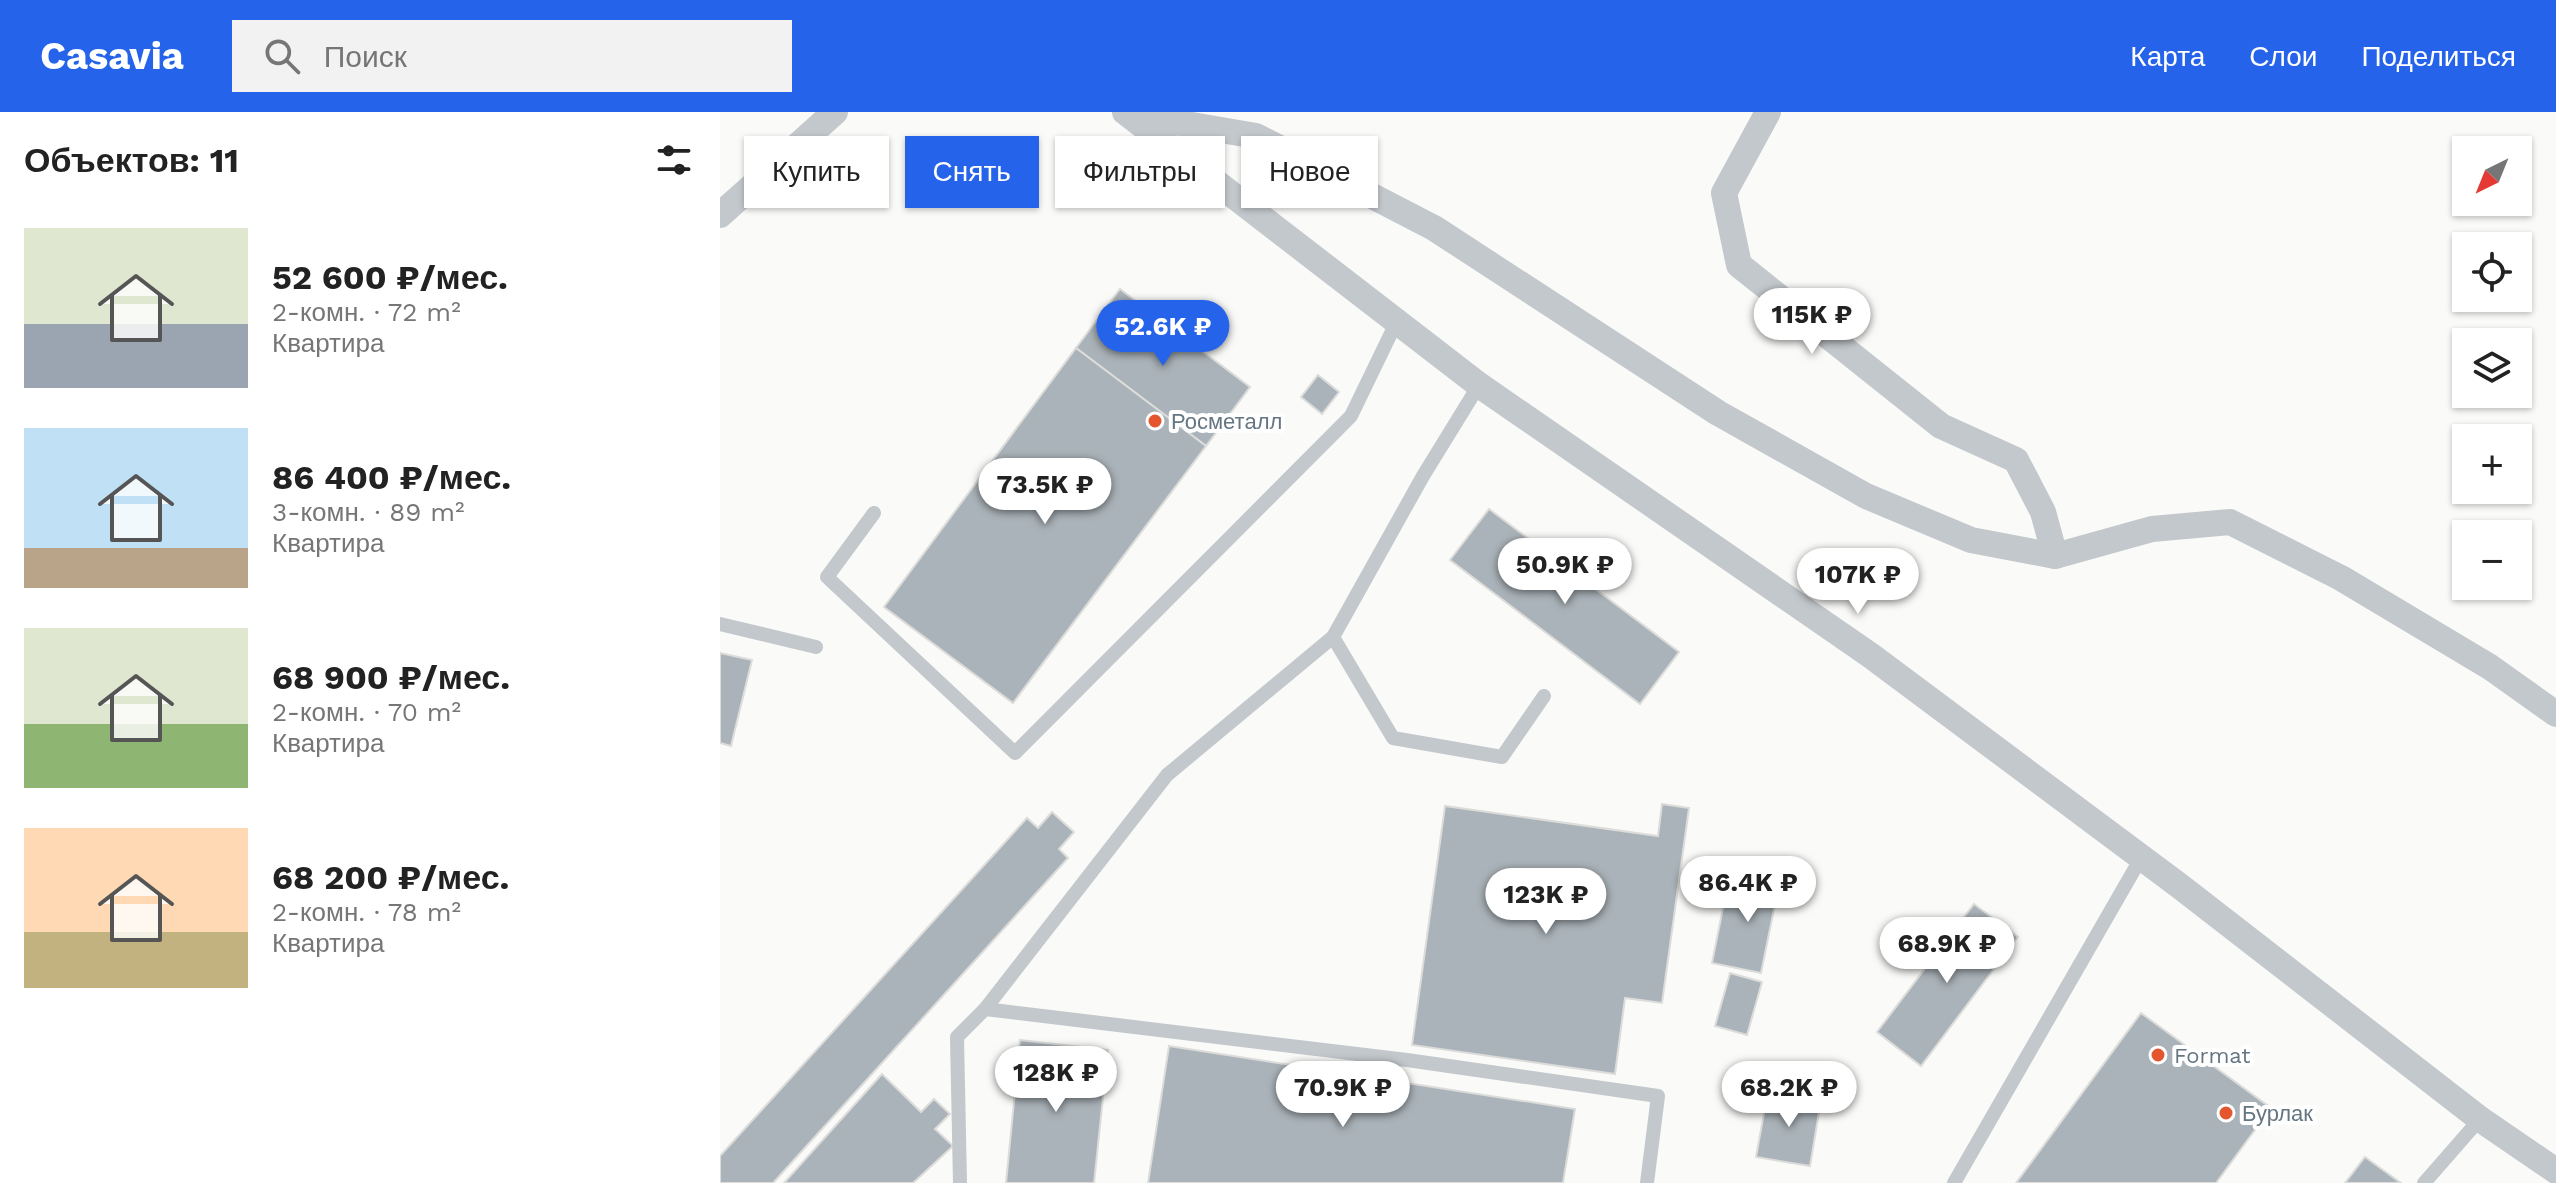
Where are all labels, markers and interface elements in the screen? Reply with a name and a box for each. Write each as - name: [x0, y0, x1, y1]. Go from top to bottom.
- search box: [232, 20, 792, 92]
- text: Casavia: [40, 34, 184, 78]
- icon: search: [260, 34, 304, 78]
- text: Поиск: [324, 39, 407, 74]
- text: Карта: [2130, 40, 2205, 73]
- text: Слои: [2249, 40, 2317, 73]
- text: Поделиться: [2361, 40, 2516, 73]
- chip: Купить: [744, 136, 889, 208]
- chip: Снять: [905, 136, 1039, 208]
- chip: Фильтры: [1055, 136, 1225, 208]
- chip: Новое: [1241, 136, 1378, 208]
- north arrow: [2452, 136, 2532, 216]
- map controls: [2452, 136, 2532, 600]
- icon: filters: [652, 138, 696, 182]
- text: Объектов: 11: [24, 140, 239, 180]
- button: locate: [2452, 232, 2532, 312]
- text: 52 600 ₽/мес.: [272, 257, 508, 297]
- icon: home: [88, 260, 184, 356]
- pin: 115K ₽: [1747, 288, 1877, 356]
- text: 2-комн. · 72 m²: [272, 297, 461, 327]
- text: 115K ₽: [1772, 299, 1852, 329]
- pin: 52.6K ₽: [1089, 300, 1237, 368]
- text: 52.6K ₽: [1114, 311, 1212, 341]
- text: Квартира: [272, 328, 384, 358]
- button: layers: [2452, 328, 2532, 408]
- place label: Росметалл: [1171, 409, 1282, 434]
- marker: Росметалл: [1146, 412, 1164, 430]
- button: +: [2452, 424, 2532, 504]
- text: 86 400 ₽/мес.: [272, 457, 511, 497]
- pin: 73.5K ₽: [971, 458, 1119, 526]
- icon: home: [88, 460, 184, 556]
- text: 73.5K ₽: [996, 469, 1094, 499]
- text: 3-комн. · 89 m²: [272, 497, 465, 527]
- button: −: [2452, 520, 2532, 600]
- text: Квартира: [272, 528, 384, 558]
- pin: 50.9K ₽: [1491, 538, 1639, 606]
- pin: 107K ₽: [1793, 548, 1923, 616]
- text: 50.9K ₽: [1516, 549, 1614, 579]
- text: 107K ₽: [1815, 559, 1901, 589]
- text: 68 900 ₽/мес.: [272, 657, 510, 697]
- icon: home: [88, 660, 184, 756]
- text: 2-комн. · 70 m²: [272, 697, 461, 727]
- text: Квартира: [272, 728, 384, 758]
- pin: 86.4K ₽: [1674, 856, 1822, 924]
- text: 68 200 ₽/мес.: [272, 857, 509, 897]
- icon: home: [88, 860, 184, 956]
- text: 86.4K ₽: [1698, 867, 1798, 897]
- pin: 123K ₽: [1481, 868, 1611, 936]
- text: 123K ₽: [1503, 879, 1589, 909]
- text: 2-комн. · 78 m²: [272, 897, 461, 927]
- pin: 68.9K ₽: [1873, 917, 2021, 985]
- text: Квартира: [272, 928, 384, 958]
- text: 68.9K ₽: [1897, 928, 1997, 958]
- place label: Format: [2174, 1043, 2251, 1068]
- pin: 128K ₽: [991, 1046, 1121, 1114]
- marker: Format: [2149, 1046, 2167, 1064]
- text: 128K ₽: [1013, 1057, 1099, 1087]
- pin: 70.9K ₽: [1269, 1061, 1417, 1129]
- pin: 68.2K ₽: [1715, 1061, 1863, 1129]
- text: 70.9K ₽: [1294, 1072, 1392, 1102]
- text: 68.2K ₽: [1740, 1072, 1838, 1102]
- place label: Бурлак: [2242, 1101, 2313, 1126]
- marker: Бурлак: [2217, 1104, 2235, 1122]

